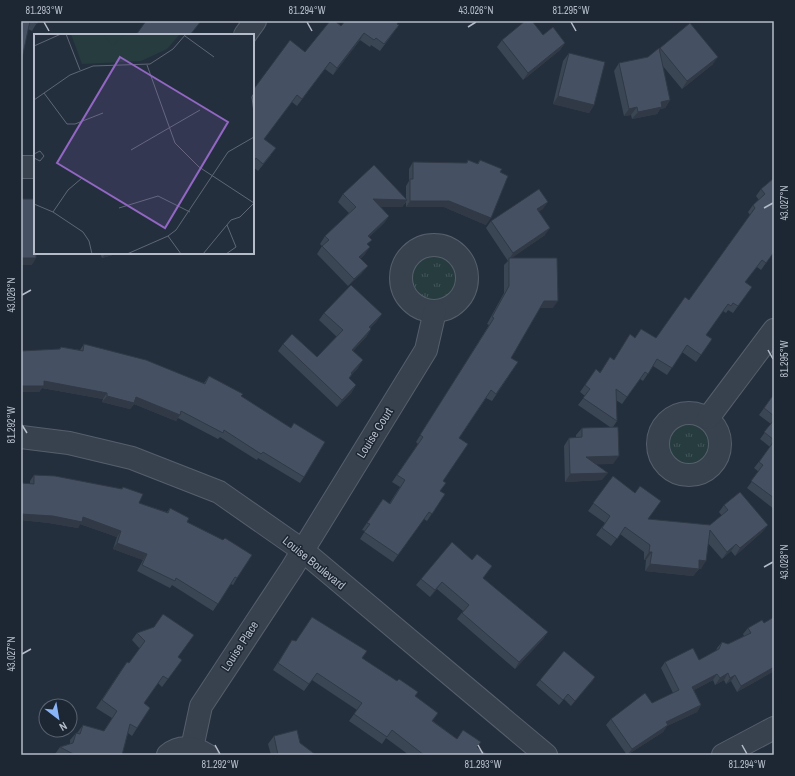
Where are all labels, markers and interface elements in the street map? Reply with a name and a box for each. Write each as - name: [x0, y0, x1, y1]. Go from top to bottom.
- text: 81.293°W: [26, 4, 63, 17]
- text: 81.294°W: [289, 4, 326, 17]
- text: 43.026°N: [459, 4, 494, 17]
- text: 81.295°W: [553, 4, 590, 17]
- inset map: [34, 34, 254, 254]
- text: 43.027°N: [778, 185, 791, 221]
- text: 43.026°N: [5, 277, 18, 313]
- text: 81.295°W: [778, 340, 791, 377]
- street label: Louise Court: [353, 405, 397, 461]
- text: 81.292°W: [5, 406, 18, 443]
- street label: Louise Boulevard: [279, 533, 349, 593]
- text: 43.028°N: [778, 544, 791, 580]
- street label: Louise Place: [218, 618, 262, 674]
- text: 43.027°N: [5, 636, 18, 672]
- north arrow: [38, 698, 78, 738]
- text: N: [57, 719, 70, 734]
- text: 81.292°W: [202, 758, 239, 771]
- text: 81.293°W: [465, 758, 502, 771]
- text: 81.294°W: [729, 758, 766, 771]

